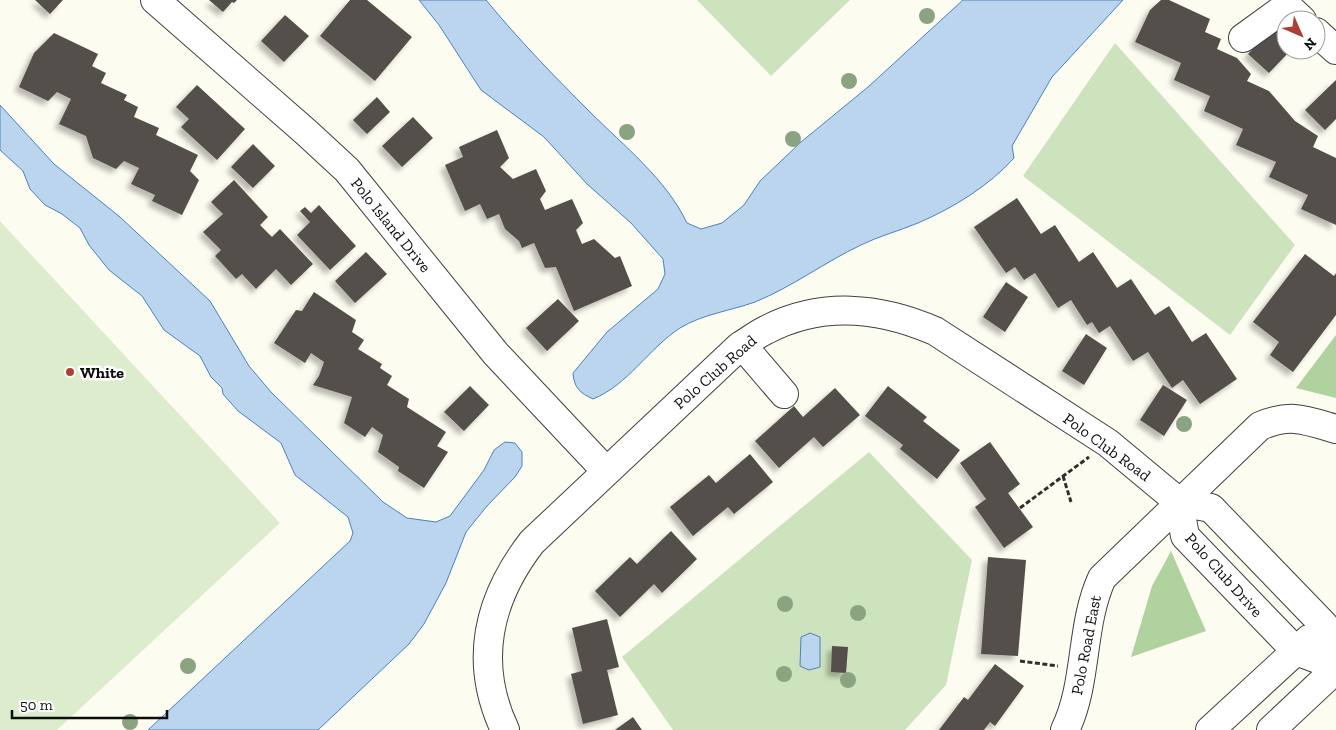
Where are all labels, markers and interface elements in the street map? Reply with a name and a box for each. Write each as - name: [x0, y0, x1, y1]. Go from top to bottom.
- north arrow: [1276, 10, 1326, 60]
- text: N: [1300, 34, 1320, 54]
- street label: Polo Island Drive: [347, 174, 435, 276]
- street label: Polo Club Road: [670, 331, 760, 413]
- place label: White: [80, 363, 124, 382]
- marker: White: [64, 366, 76, 378]
- street label: Polo Club Road: [1060, 409, 1155, 485]
- street label: Polo Club Drive: [1181, 529, 1267, 621]
- street label: Polo Road East: [1067, 593, 1105, 697]
- scale bar: [12, 688, 168, 720]
- text: 50 m: [20, 696, 53, 714]

